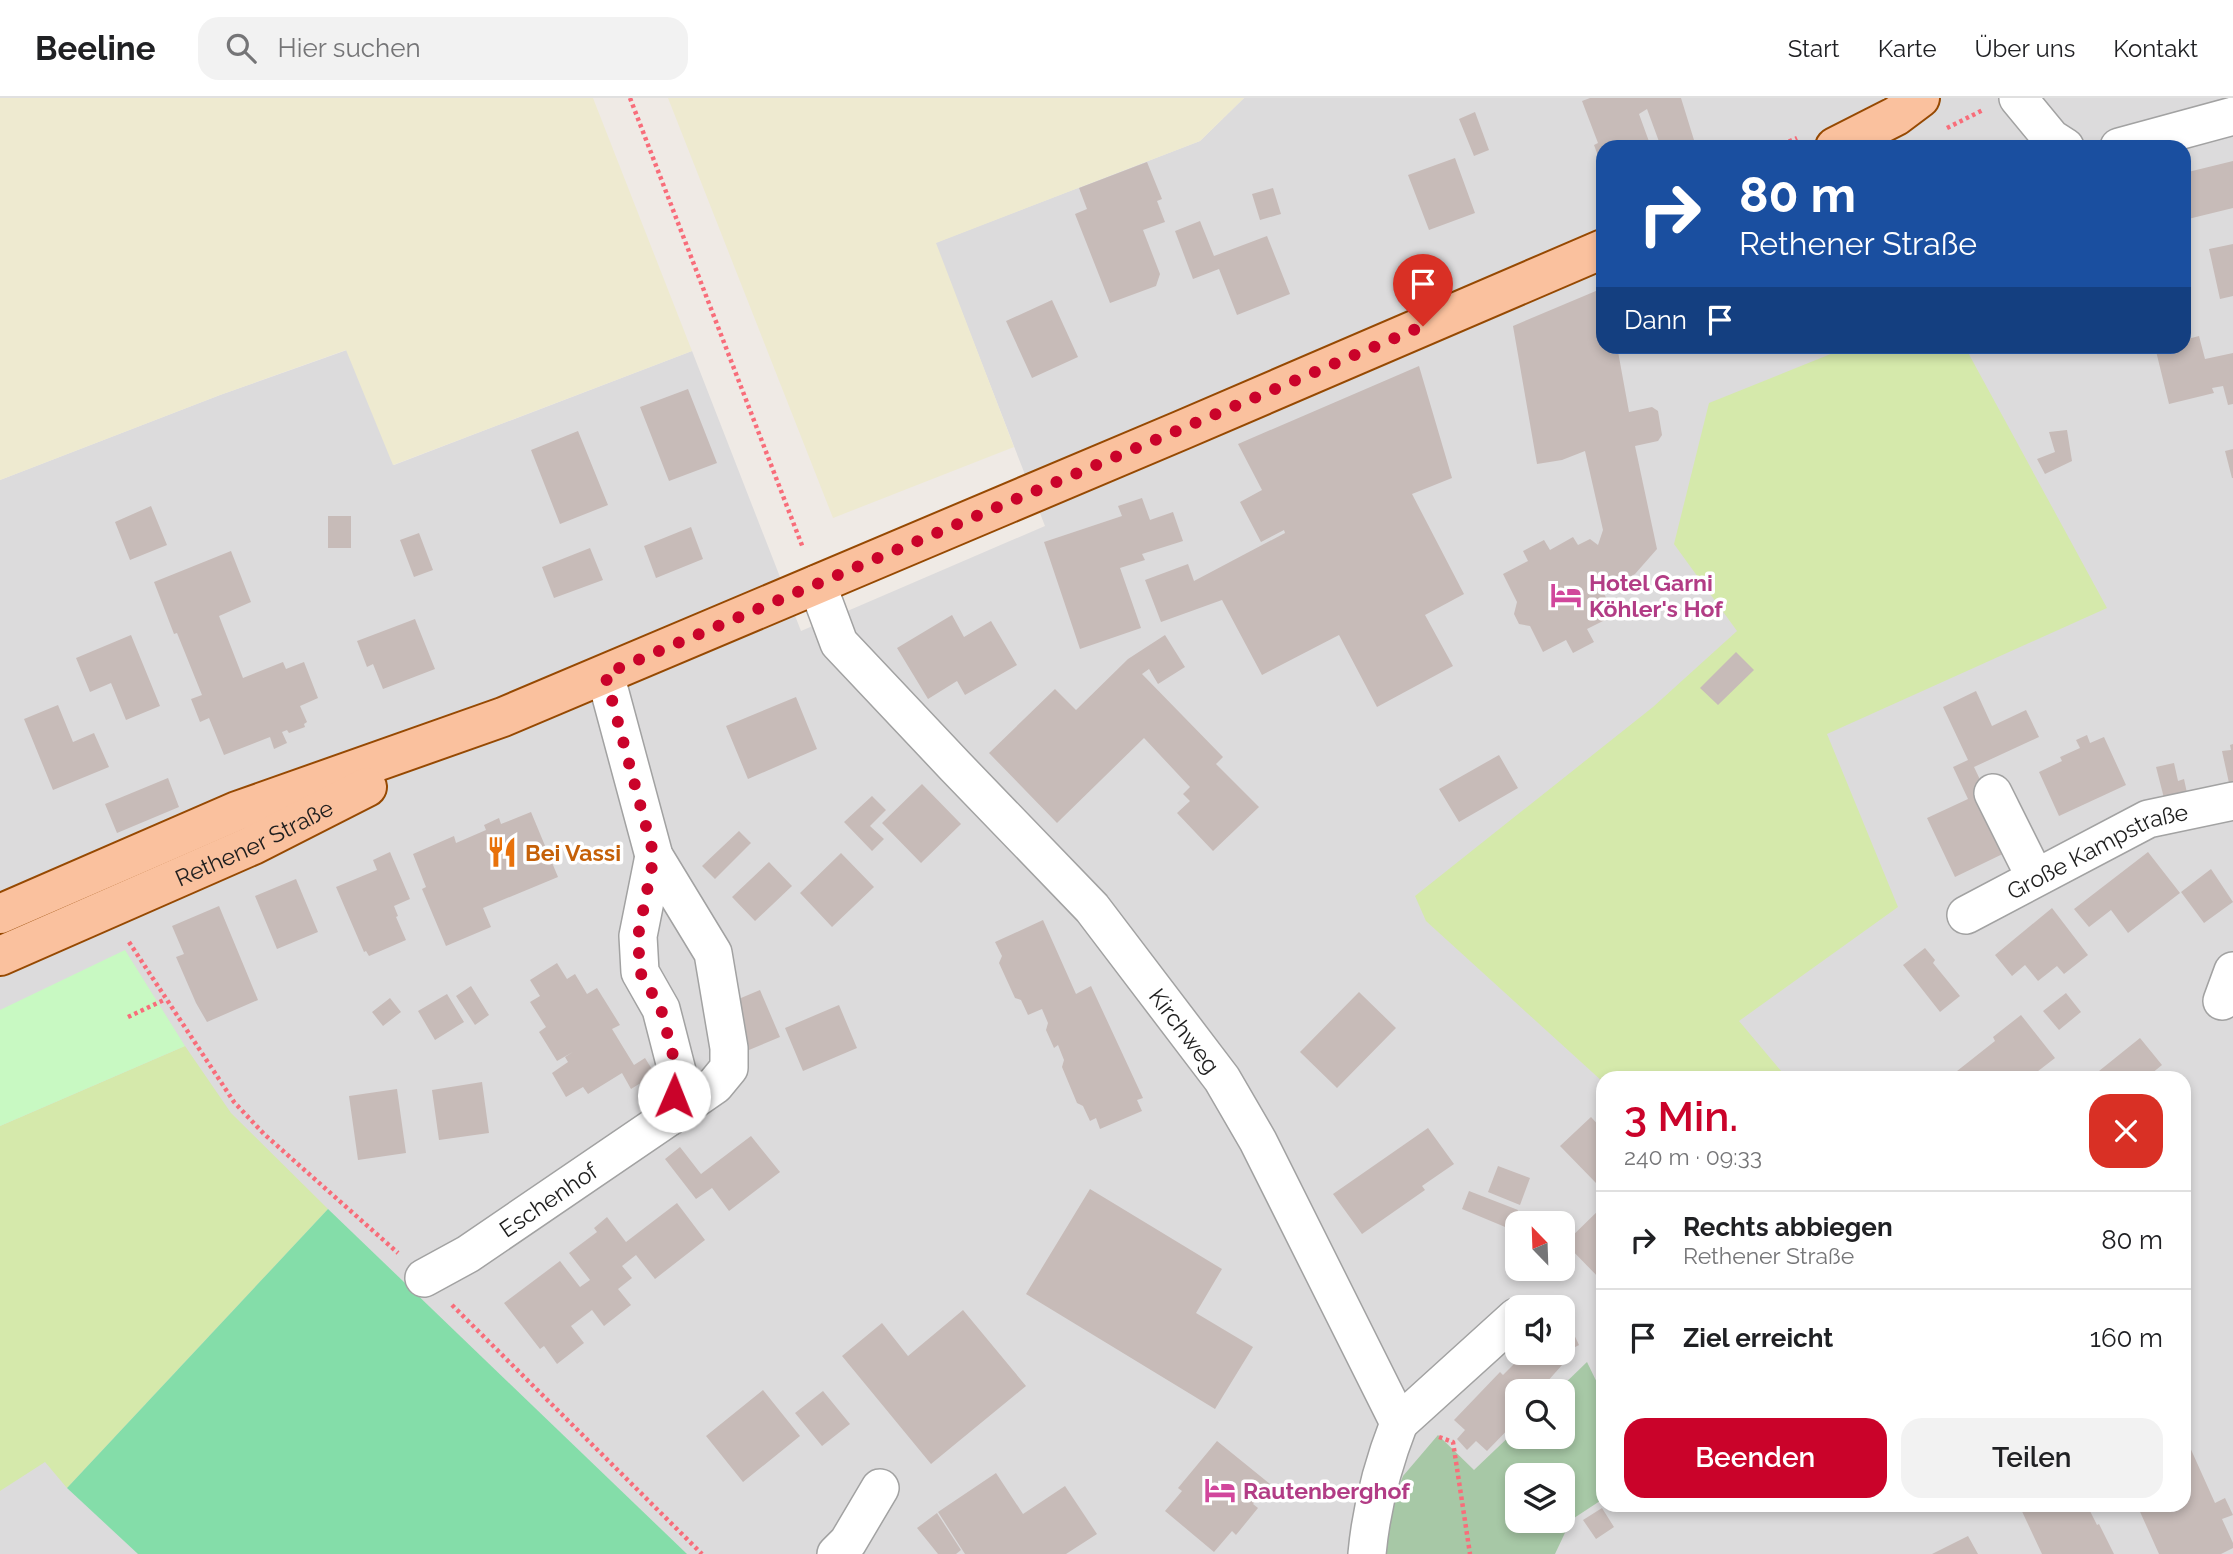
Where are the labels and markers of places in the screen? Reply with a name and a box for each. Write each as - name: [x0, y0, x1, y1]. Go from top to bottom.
- pin: [1393, 254, 1453, 326]
- place label: Hotel Garni Köhler's Hof: [1589, 569, 1724, 622]
- hotel icon: Hotel Garni Köhler's Hof: [1549, 578, 1583, 612]
- restaurant icon: Bei Vassi: [485, 835, 519, 869]
- place label: Bei Vassi: [525, 839, 621, 866]
- hotel icon: Rautenberghof: [1203, 1473, 1237, 1507]
- place label: Rautenberghof: [1243, 1477, 1411, 1504]

